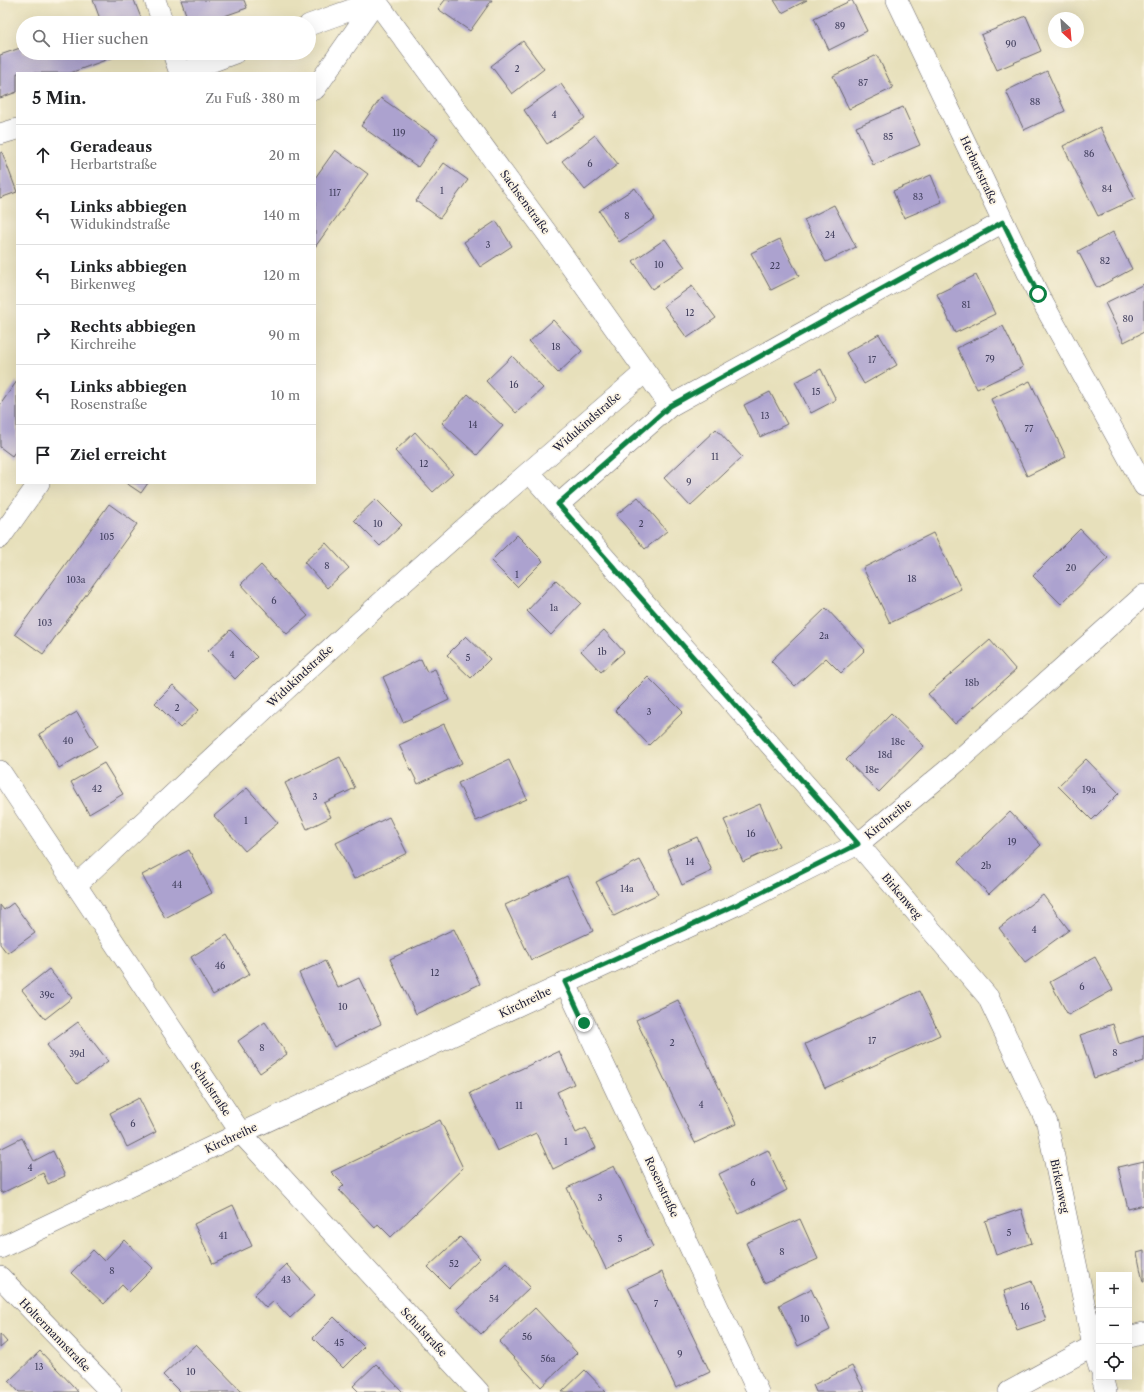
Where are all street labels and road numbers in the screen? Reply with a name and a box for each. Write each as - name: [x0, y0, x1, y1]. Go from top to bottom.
- street label: Herbartstraße: [957, 134, 1001, 206]
- street label: Sachsenstraße: [497, 167, 553, 237]
- street label: Widukindstraße: [550, 389, 624, 456]
- street label: Widukindstraße: [263, 642, 336, 711]
- street label: Kirchreihe: [862, 796, 914, 842]
- street label: Birkenweg: [879, 870, 925, 922]
- street label: Kirchreihe: [497, 983, 553, 1021]
- street label: Schulstraße: [188, 1059, 234, 1119]
- street label: Kirchreihe: [203, 1120, 259, 1156]
- street label: Rosenstraße: [642, 1154, 682, 1220]
- street label: Birkenweg: [1047, 1158, 1073, 1215]
- street label: Holtermannstraße: [16, 1295, 94, 1375]
- street label: Schulstraße: [398, 1305, 450, 1359]

